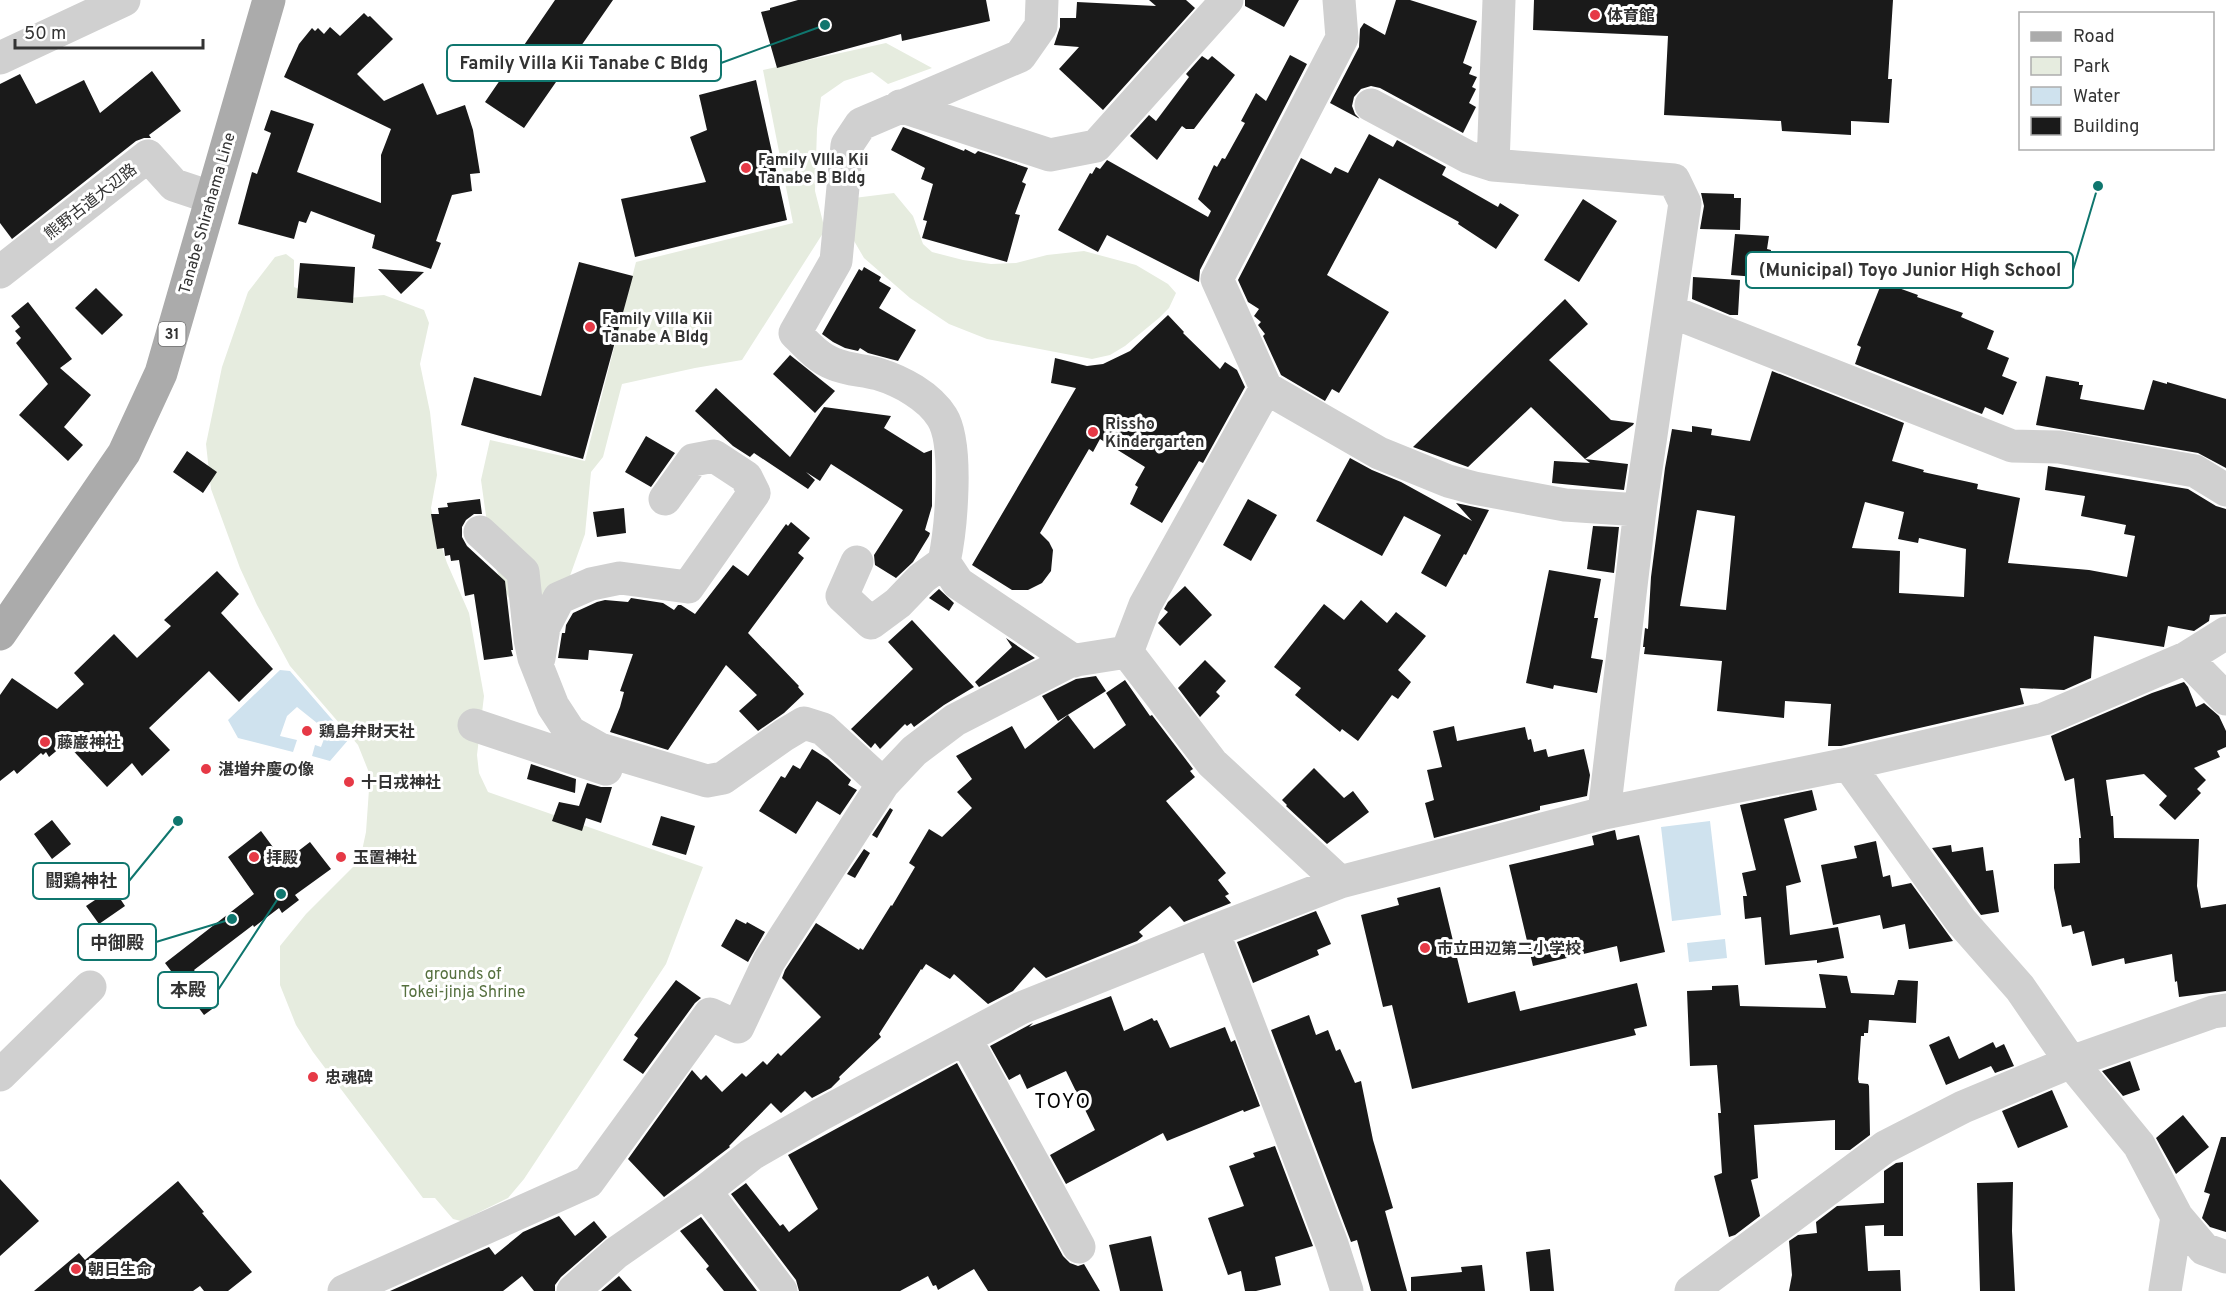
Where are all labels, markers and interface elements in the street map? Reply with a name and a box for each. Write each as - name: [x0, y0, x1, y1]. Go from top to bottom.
- place label: 体育館: [1607, 7, 1655, 27]
- marker: 体育館: [1588, 8, 1602, 22]
- scale bar: [15, 12, 202, 50]
- legend: [2019, 12, 2214, 150]
- text: 50 m: [24, 23, 66, 46]
- text: Road: [2073, 26, 2115, 49]
- callout: Family Villa Kii Tanabe C Bldg: [447, 45, 721, 81]
- text: Family Villa Kii Tanabe C Bldg: [460, 53, 708, 76]
- text: Park: [2073, 56, 2110, 79]
- text: Water: [2073, 86, 2120, 109]
- text: Building: [2073, 116, 2139, 139]
- street label: Tanabe Shirahama Line: [175, 130, 241, 297]
- place label: Family VIlla Kii Tanabe B Bldg: [758, 151, 868, 189]
- street label: 熊野古道大辺路: [41, 160, 142, 245]
- marker: Family VIlla Kii Tanabe B Bldg: [739, 161, 753, 175]
- callout: (Municipal) Toyo Junior High School: [1746, 252, 2073, 288]
- text: (Municipal) Toyo Junior High School: [1759, 260, 2061, 283]
- place label: Family Villa Kii Tanabe A Bldg: [602, 310, 713, 348]
- marker: Family Villa Kii Tanabe A Bldg: [583, 320, 597, 334]
- road number: 31: [158, 322, 186, 346]
- place label: Rissho Kindergarten: [1105, 415, 1205, 453]
- marker: Rissho Kindergarten: [1086, 425, 1100, 439]
- place label: 鶏島弁財天社: [319, 722, 415, 743]
- marker: 鶏島弁財天社: [300, 724, 314, 738]
- place label: 藤巌神社: [57, 733, 121, 754]
- marker: 藤巌神社: [38, 735, 52, 749]
- place label: 湛増弁慶の像: [218, 760, 314, 781]
- marker: 湛増弁慶の像: [199, 762, 213, 776]
- place label: 十日戎神社: [361, 773, 441, 794]
- marker: 十日戎神社: [342, 775, 356, 789]
- place label: 玉置神社: [353, 848, 417, 869]
- place label: 拝殿: [266, 849, 298, 869]
- marker: 拝殿: [247, 850, 261, 864]
- marker: 玉置神社: [334, 850, 348, 864]
- callout: 闘鶏神社: [33, 863, 129, 899]
- text: 闘鶏神社: [45, 871, 117, 894]
- callout: 中御殿: [78, 924, 156, 960]
- text: 中御殿: [90, 933, 144, 956]
- place label: 市立田辺第二小学校: [1437, 940, 1581, 960]
- marker: 市立田辺第二小学校: [1418, 941, 1432, 955]
- park label: grounds of Tokei-jinja Shrine: [401, 965, 525, 1003]
- callout: 本殿: [158, 972, 218, 1008]
- text: 本殿: [170, 980, 206, 1003]
- place label: 忠魂碑: [325, 1069, 373, 1089]
- marker: 忠魂碑: [306, 1070, 320, 1084]
- district label: TOYO: [1034, 1090, 1092, 1116]
- place label: 朝日生命: [88, 1261, 152, 1281]
- marker: 朝日生命: [69, 1262, 83, 1276]

